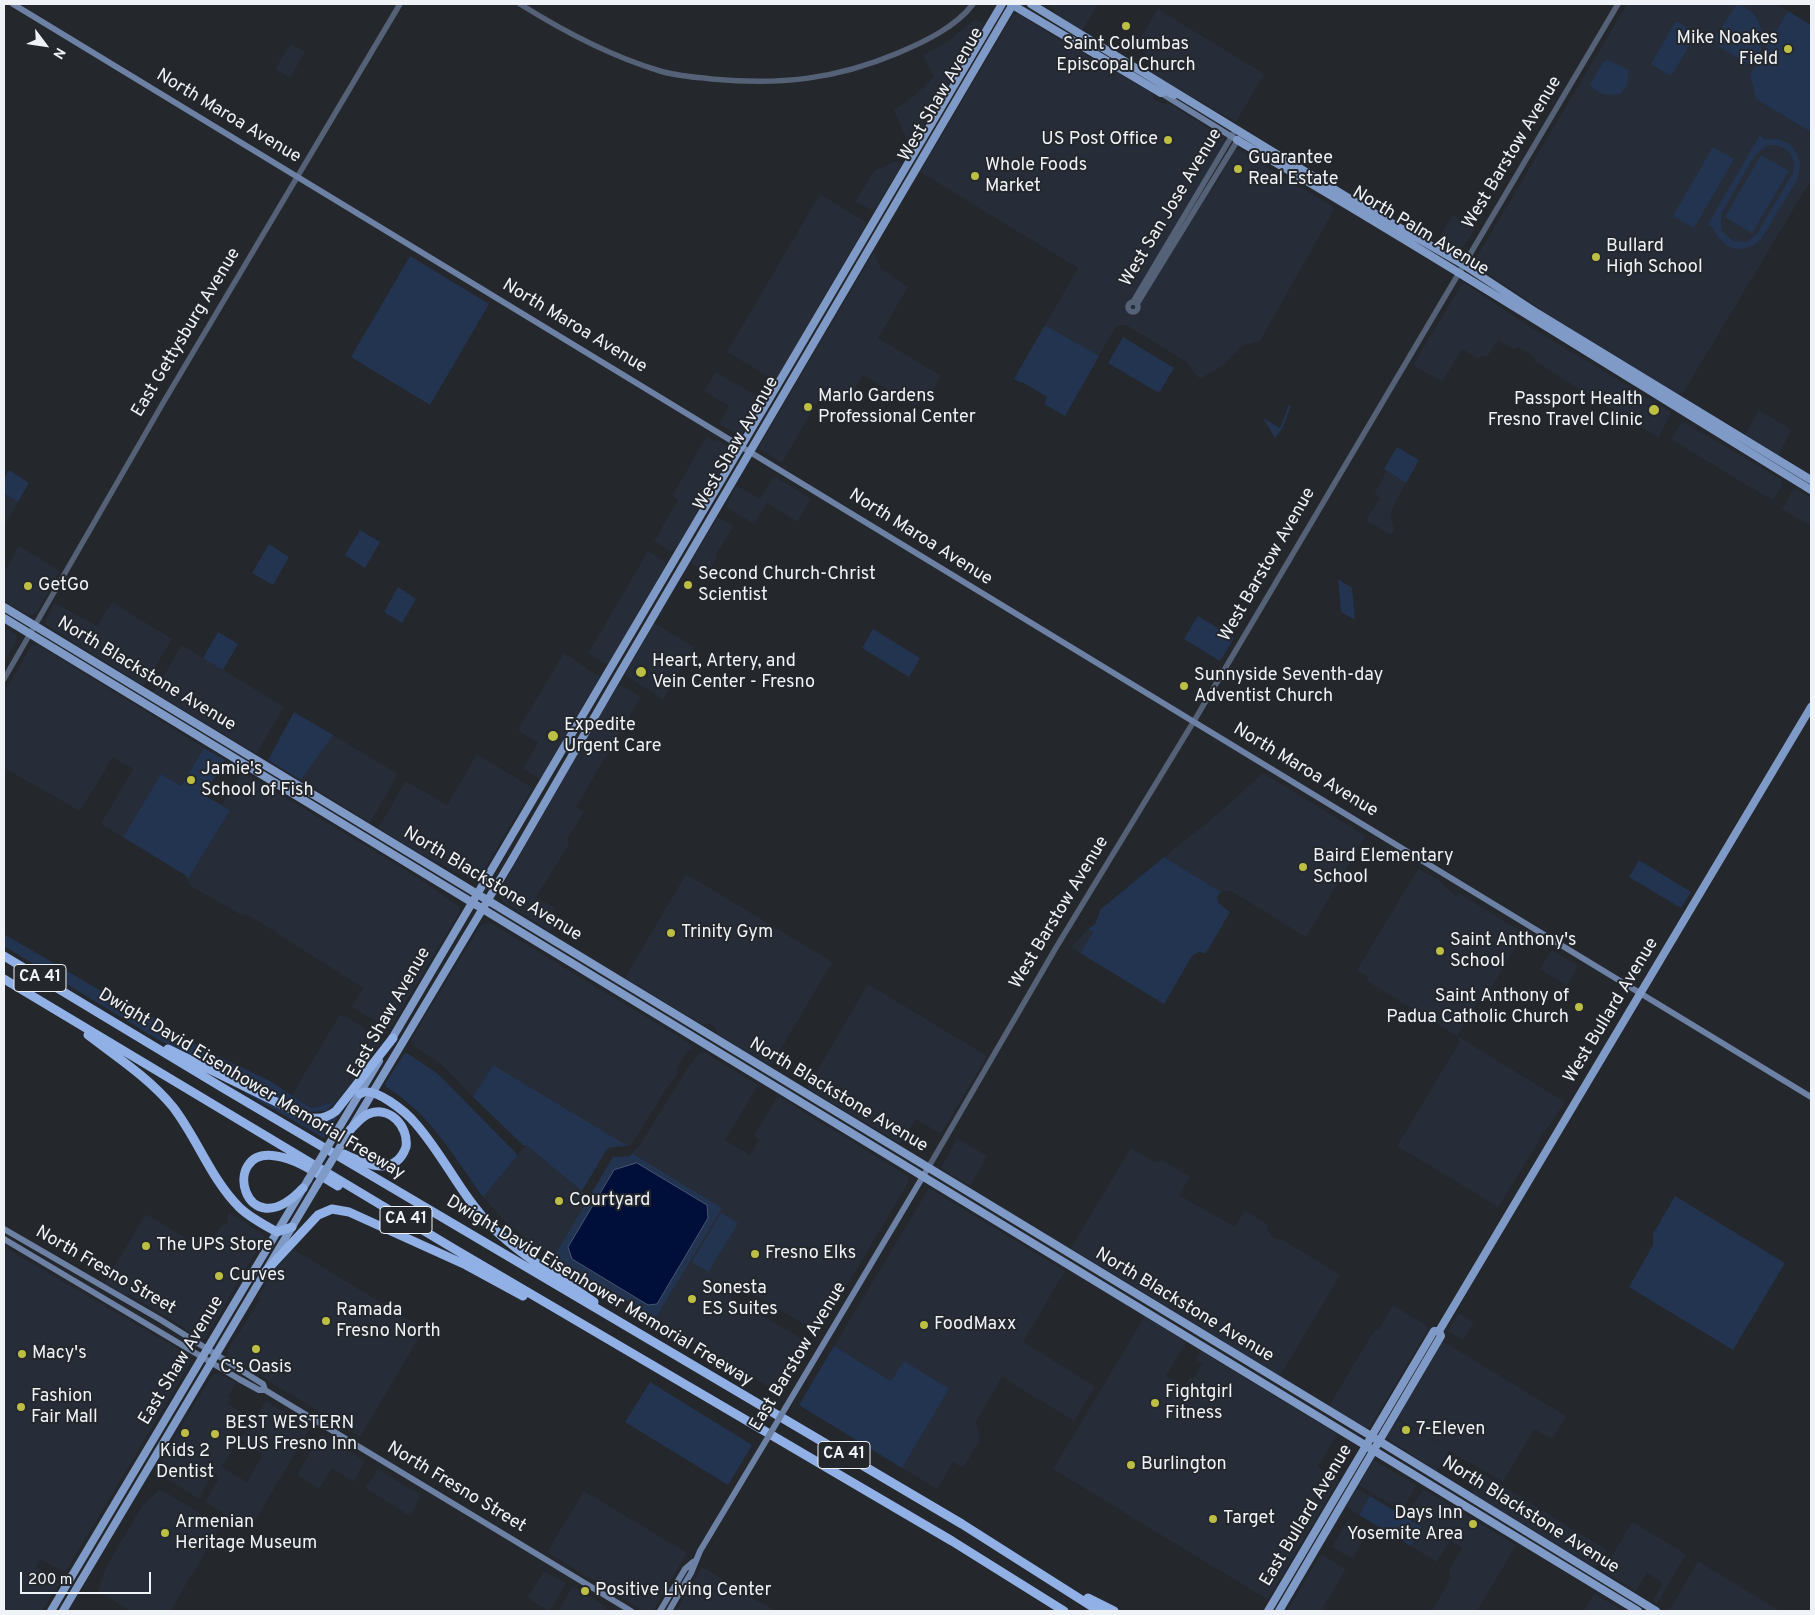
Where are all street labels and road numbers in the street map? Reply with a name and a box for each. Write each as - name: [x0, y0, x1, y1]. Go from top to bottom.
- street label: West Shaw Avenue: [895, 24, 989, 166]
- street label: North Maroa Avenue: [152, 65, 304, 169]
- street label: West Barstow Avenue: [1459, 73, 1567, 233]
- street label: West San Jose Avenue: [1116, 125, 1228, 291]
- street label: North Palm Avenue: [1348, 183, 1492, 281]
- street label: East Gettysburg Avenue: [128, 245, 246, 421]
- street label: North Maroa Avenue: [498, 275, 650, 379]
- street label: West Shaw Avenue: [690, 373, 784, 515]
- street label: West Barstow Avenue: [1215, 484, 1321, 646]
- street label: North Maroa Avenue: [844, 485, 996, 591]
- street label: North Blackstone Avenue: [53, 613, 239, 737]
- street label: North Maroa Avenue: [1229, 719, 1381, 823]
- street label: North Blackstone Avenue: [399, 823, 585, 947]
- street label: West Barstow Avenue: [1006, 833, 1114, 993]
- street label: West Bullard Avenue: [1560, 934, 1664, 1088]
- street label: East Shaw Avenue: [344, 944, 436, 1082]
- road number: CA 41: [14, 964, 66, 991]
- street label: Dwight David Eisenhower Memorial Freeway: [94, 985, 408, 1185]
- street label: North Blackstone Avenue: [745, 1034, 931, 1158]
- street label: Dwight David Eisenhower Memorial Freeway: [442, 1192, 756, 1392]
- road number: CA 41: [380, 1206, 432, 1234]
- street label: North Fresno Street: [31, 1222, 179, 1320]
- street label: North Blackstone Avenue: [1091, 1244, 1277, 1368]
- street label: East Barstow Avenue: [746, 1279, 852, 1435]
- street label: East Shaw Avenue: [135, 1292, 229, 1430]
- street label: North Fresno Street: [383, 1438, 529, 1538]
- street label: East Bullard Avenue: [1256, 1441, 1358, 1591]
- road number: CA 41: [818, 1442, 870, 1468]
- street label: North Blackstone Avenue: [1438, 1453, 1622, 1579]

